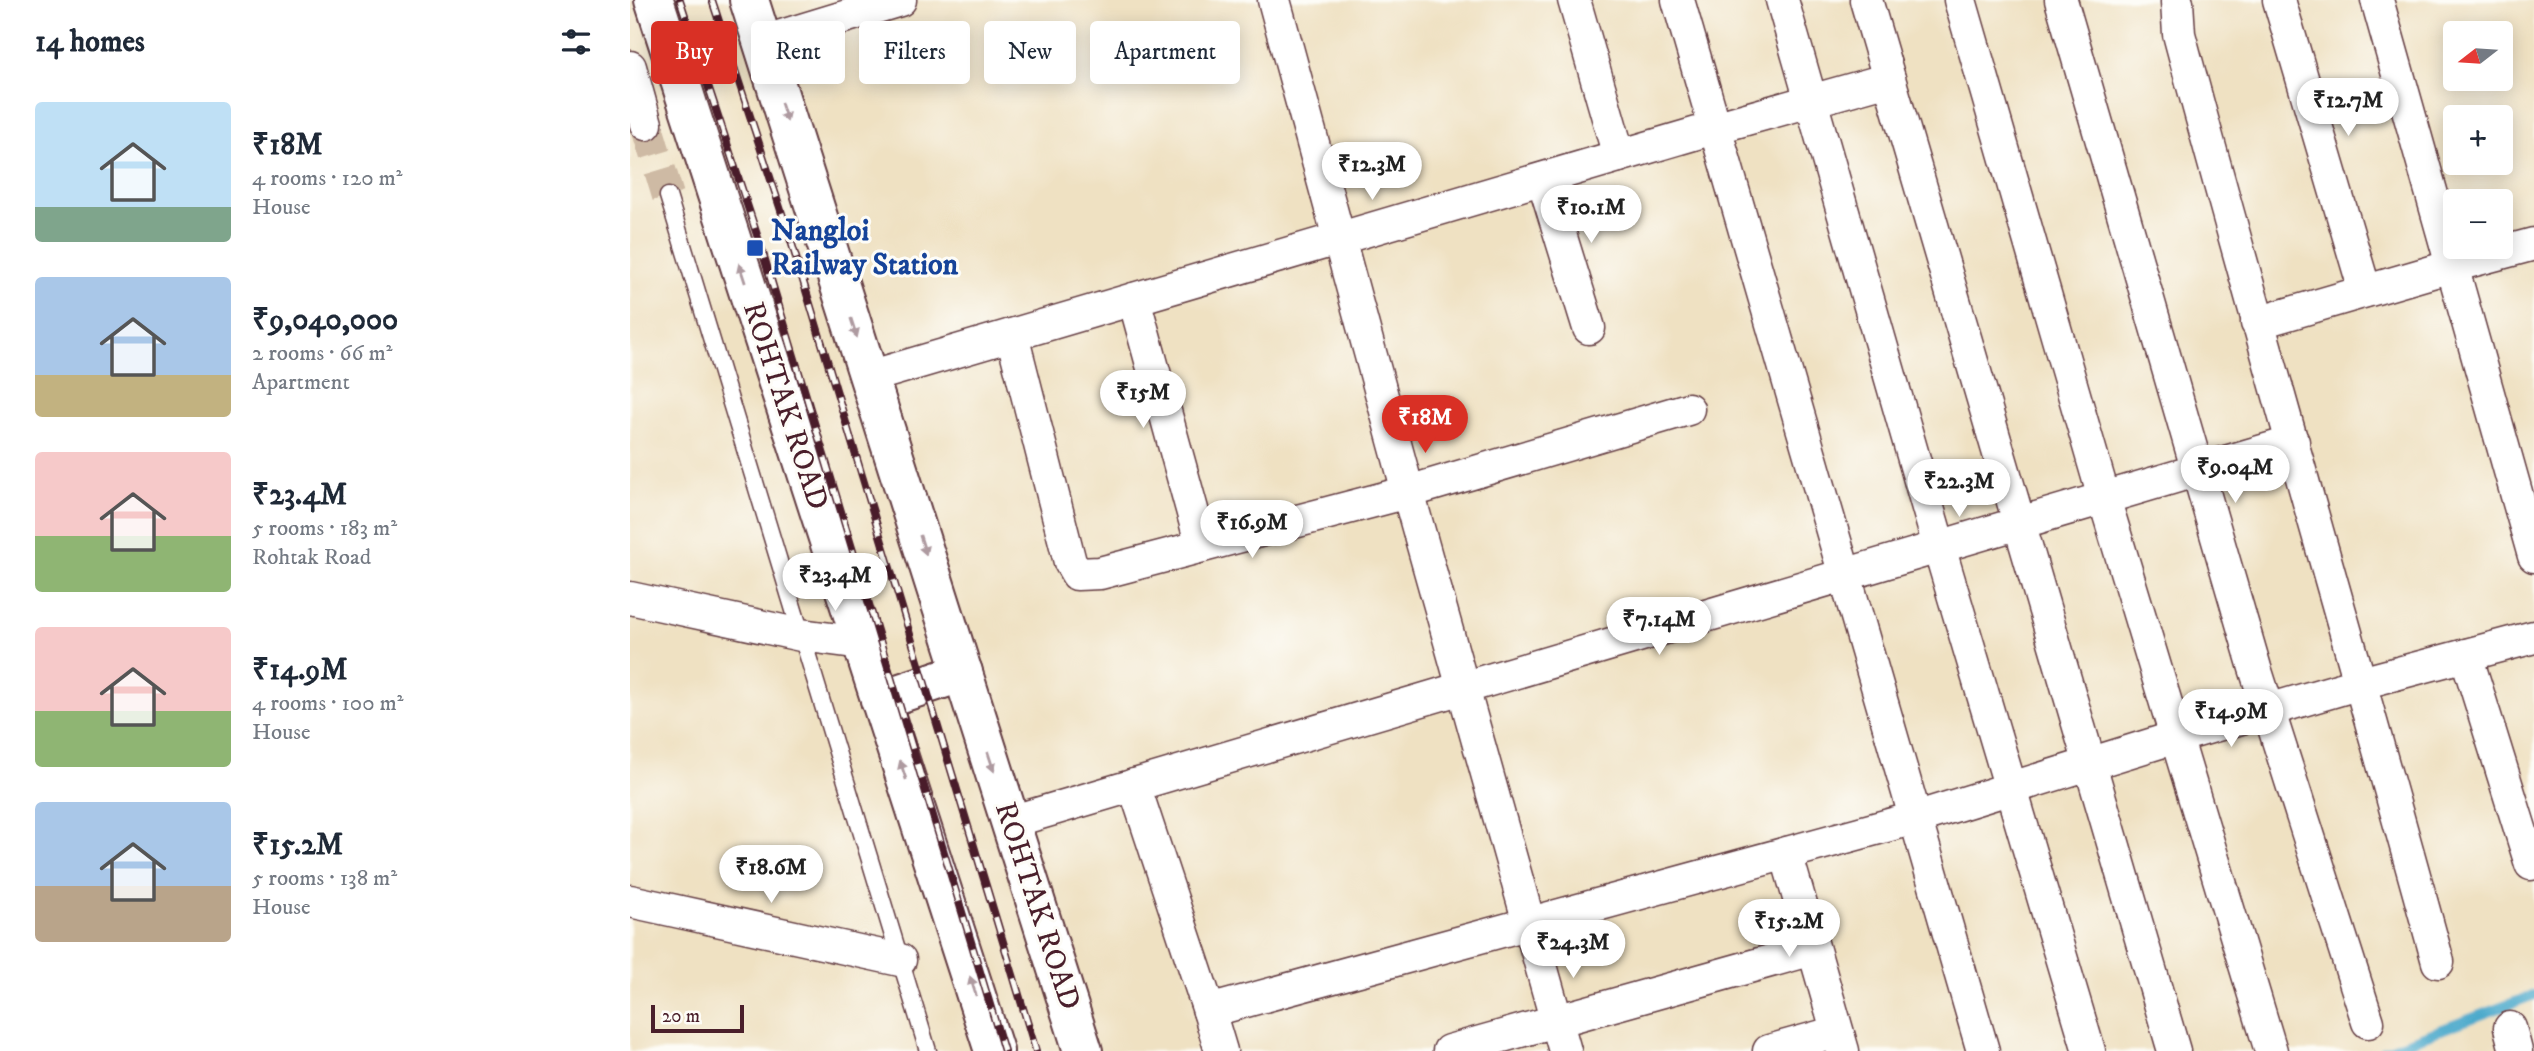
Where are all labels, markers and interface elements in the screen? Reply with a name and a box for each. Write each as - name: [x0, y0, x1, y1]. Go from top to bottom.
- chip: Buy: [651, 21, 737, 84]
- chip: Rent: [751, 21, 845, 84]
- chip: Filters: [859, 21, 970, 84]
- chip: New: [984, 21, 1076, 84]
- chip: Apartment: [1090, 21, 1240, 84]
- north arrow: [2443, 21, 2513, 91]
- map controls: [2443, 21, 2513, 259]
- icon: filters: [557, 23, 595, 61]
- text: 14 homes: [35, 24, 145, 61]
- pin: ₹12.7M: [2291, 78, 2405, 138]
- text: ₹12.7M: [2313, 86, 2383, 115]
- one-way arrow: [780, 101, 790, 122]
- button: +: [2443, 105, 2513, 175]
- text: ₹18M: [252, 127, 323, 164]
- icon: home: [91, 130, 175, 214]
- pin: ₹12.3M: [1315, 142, 1429, 202]
- text: ₹12.3M: [1338, 150, 1406, 179]
- text: 4 rooms · 120 m²: [252, 164, 403, 193]
- pin: ₹10.1M: [1534, 186, 1648, 245]
- button: −: [2443, 189, 2513, 259]
- text: House: [252, 193, 310, 222]
- text: ₹10.1M: [1557, 193, 1625, 222]
- place label: Nangloi Railway Station: [771, 213, 959, 284]
- marker: Nangloi Railway Station: [745, 238, 765, 258]
- one-way arrow: [736, 263, 747, 284]
- street label: ROHTAK ROAD: [734, 297, 836, 515]
- text: ₹9,040,000: [252, 302, 398, 339]
- icon: home: [91, 305, 175, 389]
- one-way arrow: [849, 318, 859, 339]
- text: 2 rooms · 66 m²: [252, 339, 392, 368]
- text: Apartment: [252, 368, 350, 397]
- pin: ₹15M: [1102, 370, 1184, 430]
- text: ₹15M: [1116, 378, 1170, 407]
- pin: ₹18M: [1384, 396, 1466, 455]
- text: ₹18M: [1398, 403, 1452, 432]
- pin: ₹9.04M: [2178, 446, 2292, 505]
- text: ₹9.04M: [2197, 453, 2273, 482]
- pin: ₹22.3M: [1902, 460, 2016, 519]
- text: ₹22.3M: [1923, 467, 1995, 496]
- text: ₹23.4M: [252, 477, 347, 514]
- icon: home: [91, 480, 175, 564]
- pin: ₹16.9M: [1195, 500, 1309, 560]
- text: ₹16.9M: [1216, 508, 1288, 537]
- text: 5 rooms · 183 m²: [252, 514, 397, 543]
- one-way arrow: [918, 535, 928, 556]
- text: Rohtak Road: [252, 543, 371, 572]
- pin: ₹23.4M: [778, 554, 892, 613]
- text: ₹23.4M: [799, 561, 871, 590]
- pin: ₹7.14M: [1602, 598, 1716, 657]
- text: ₹7.14M: [1622, 605, 1696, 634]
- text: ₹14.9M: [252, 652, 348, 689]
- icon: home: [91, 655, 175, 739]
- text: 4 rooms · 100 m²: [252, 689, 404, 718]
- pin: ₹14.9M: [2174, 690, 2288, 749]
- text: ₹14.9M: [2194, 697, 2268, 726]
- text: House: [252, 718, 310, 747]
- one-way arrow: [987, 752, 997, 773]
- one-way arrow: [897, 759, 907, 780]
- street label: ROHTAK ROAD: [986, 797, 1088, 1015]
- text: ₹15.2M: [252, 827, 343, 864]
- icon: home: [91, 830, 175, 914]
- pin: ₹18.6M: [714, 846, 828, 905]
- text: ₹18.6M: [735, 853, 807, 882]
- text: 5 rooms · 138 m²: [252, 864, 397, 893]
- text: House: [252, 893, 310, 922]
- pin: ₹15.2M: [1732, 900, 1846, 959]
- text: ₹15.2M: [1754, 907, 1824, 936]
- pin: ₹24.3M: [1516, 920, 1630, 980]
- text: ₹24.3M: [1536, 928, 1610, 957]
- one-way arrow: [967, 975, 977, 996]
- scale bar: [651, 1002, 744, 1034]
- text: 20 m: [662, 1005, 700, 1028]

